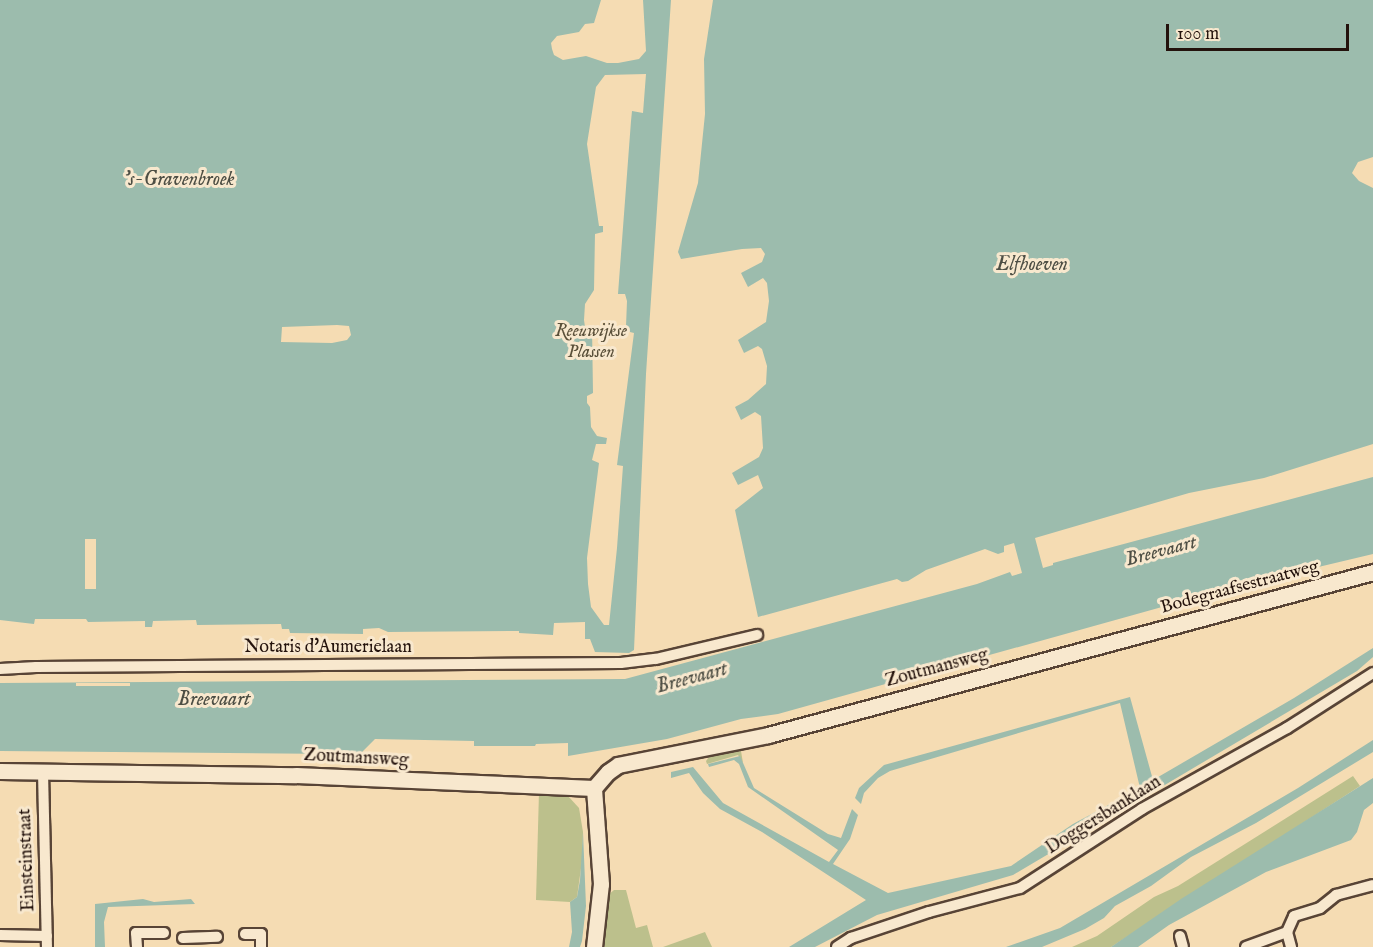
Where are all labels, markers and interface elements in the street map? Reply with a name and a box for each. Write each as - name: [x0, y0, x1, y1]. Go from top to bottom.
- scale bar: [1169, 12, 1352, 50]
- text: 100 m: [1177, 23, 1219, 46]
- water label: 's-Gravenbroek: [123, 167, 235, 191]
- water label: Elfhoeven: [996, 252, 1068, 276]
- park label: Reeuwijkse Plassen: [555, 322, 627, 364]
- water label: Breevaart: [1123, 530, 1199, 572]
- street label: Bodegraafsestraatweg: [1158, 556, 1322, 620]
- street label: Notaris d'Aumerielaan: [244, 637, 412, 659]
- street label: Zoutmansweg: [883, 645, 991, 693]
- water label: Breevaart: [654, 657, 730, 699]
- water label: Breevaart: [178, 687, 250, 711]
- street label: Zoutmansweg: [303, 745, 409, 773]
- street label: Doggersbanklaan: [1042, 772, 1166, 860]
- street label: Einsteinstraat: [15, 808, 41, 912]

